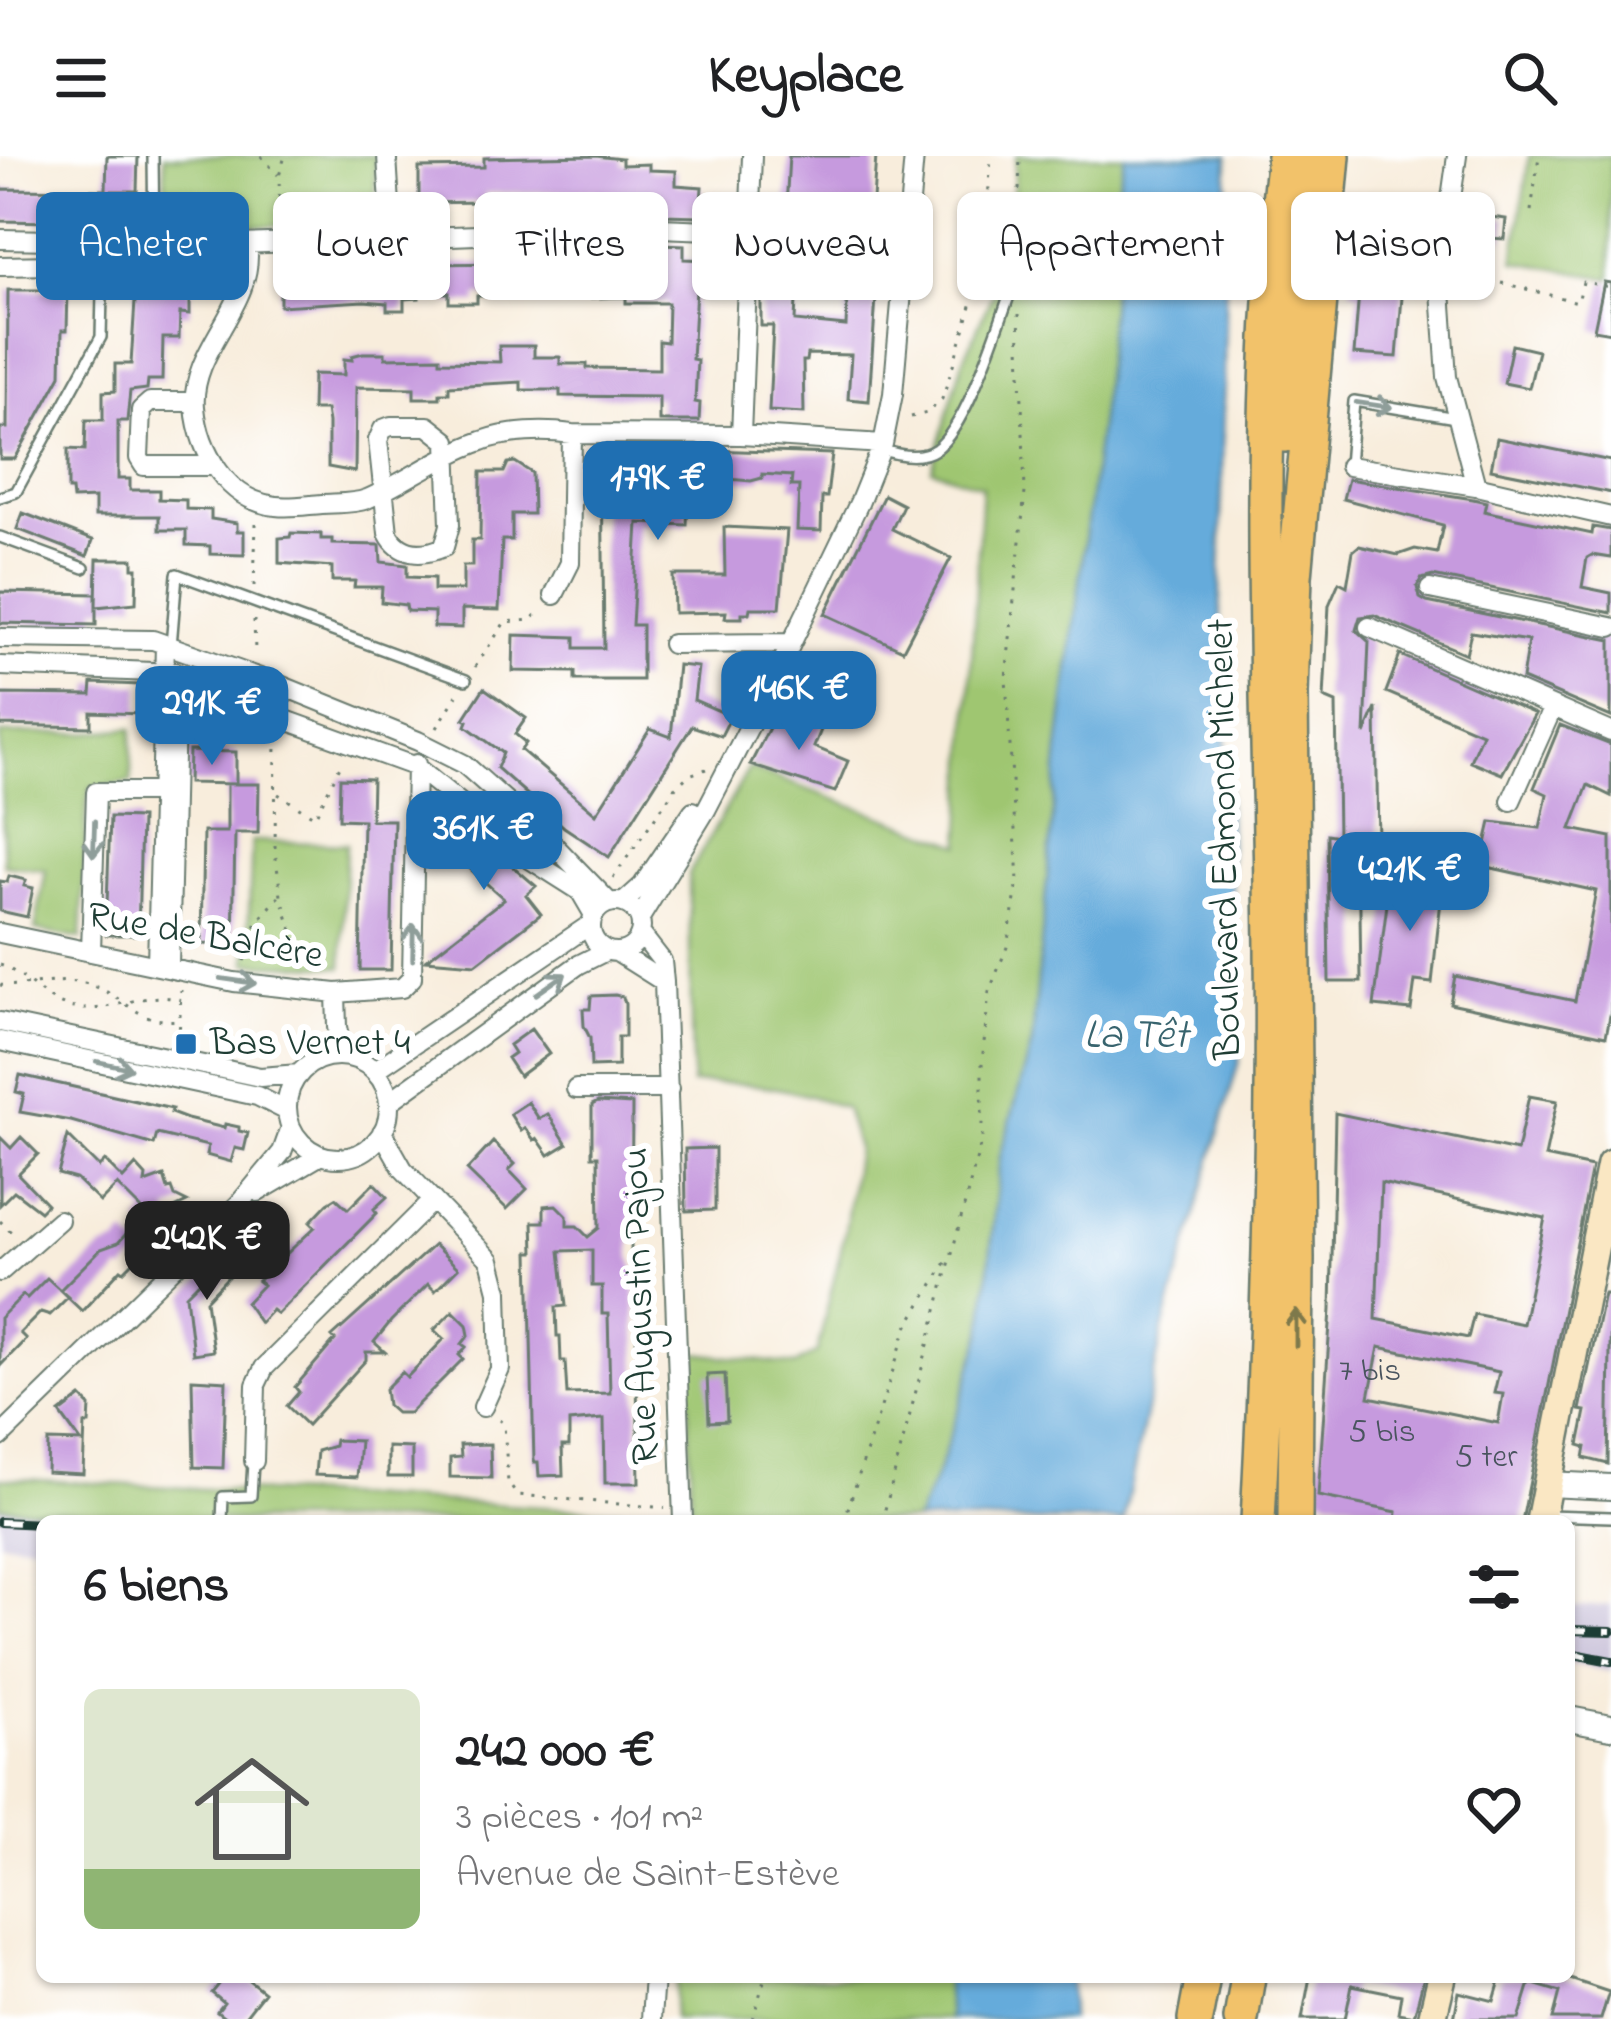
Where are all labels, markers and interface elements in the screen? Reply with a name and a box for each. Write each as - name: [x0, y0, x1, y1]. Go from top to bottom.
- text: Keyplace: [708, 39, 903, 117]
- icon: menu: [48, 45, 114, 111]
- icon: search: [1497, 45, 1563, 111]
- chip: Acheter: [36, 192, 249, 300]
- chip: Louer: [273, 192, 450, 300]
- chip: Filtres: [474, 192, 668, 300]
- chip: Nouveau: [692, 192, 933, 300]
- chip: Appartement: [957, 192, 1267, 300]
- chip: Maison: [1291, 192, 1495, 300]
- one-way arrow: [1354, 395, 1393, 417]
- pin: 179K €: [560, 441, 756, 543]
- text: 179K €: [610, 451, 706, 508]
- street label: Boulevard Edmond Michelet: [1194, 618, 1258, 1061]
- pin: 146K €: [701, 651, 897, 753]
- text: 146K €: [748, 661, 850, 718]
- pin: 291K €: [114, 666, 310, 768]
- text: 291K €: [162, 676, 262, 733]
- pin: 361K €: [386, 791, 582, 893]
- text: 361K €: [433, 801, 535, 858]
- one-way arrow: [82, 819, 105, 858]
- pin: 421K €: [1312, 832, 1508, 934]
- text: 421K €: [1358, 842, 1462, 899]
- street label: Rue de Balcère: [83, 888, 328, 986]
- one-way arrow: [401, 923, 424, 962]
- one-way arrow: [218, 970, 257, 993]
- one-way arrow: [534, 972, 567, 997]
- water label: La Têt: [1084, 1006, 1192, 1067]
- place label: Bas Vernet 4: [209, 1016, 410, 1073]
- marker: Bas Vernet 4: [173, 1031, 199, 1057]
- one-way arrow: [95, 1055, 133, 1078]
- street label: Rue Augustin Pajou: [608, 1146, 676, 1466]
- pin: 242K €: [109, 1201, 305, 1303]
- text: 242K €: [152, 1211, 262, 1268]
- one-way arrow: [1285, 1309, 1308, 1348]
- house number: 7 bis: [1339, 1348, 1401, 1396]
- house number: 5 bis: [1348, 1409, 1416, 1457]
- house number: 5 ter: [1454, 1434, 1518, 1482]
- text: 6 biens: [84, 1550, 229, 1625]
- icon: filters: [1461, 1554, 1527, 1620]
- text: 242 000 €: [456, 1715, 655, 1790]
- icon: home: [180, 1737, 324, 1881]
- icon: heart: [1461, 1776, 1527, 1842]
- text: 3 pièces · 101 m²: [456, 1790, 703, 1847]
- text: Avenue de Saint-Estève: [456, 1847, 839, 1904]

